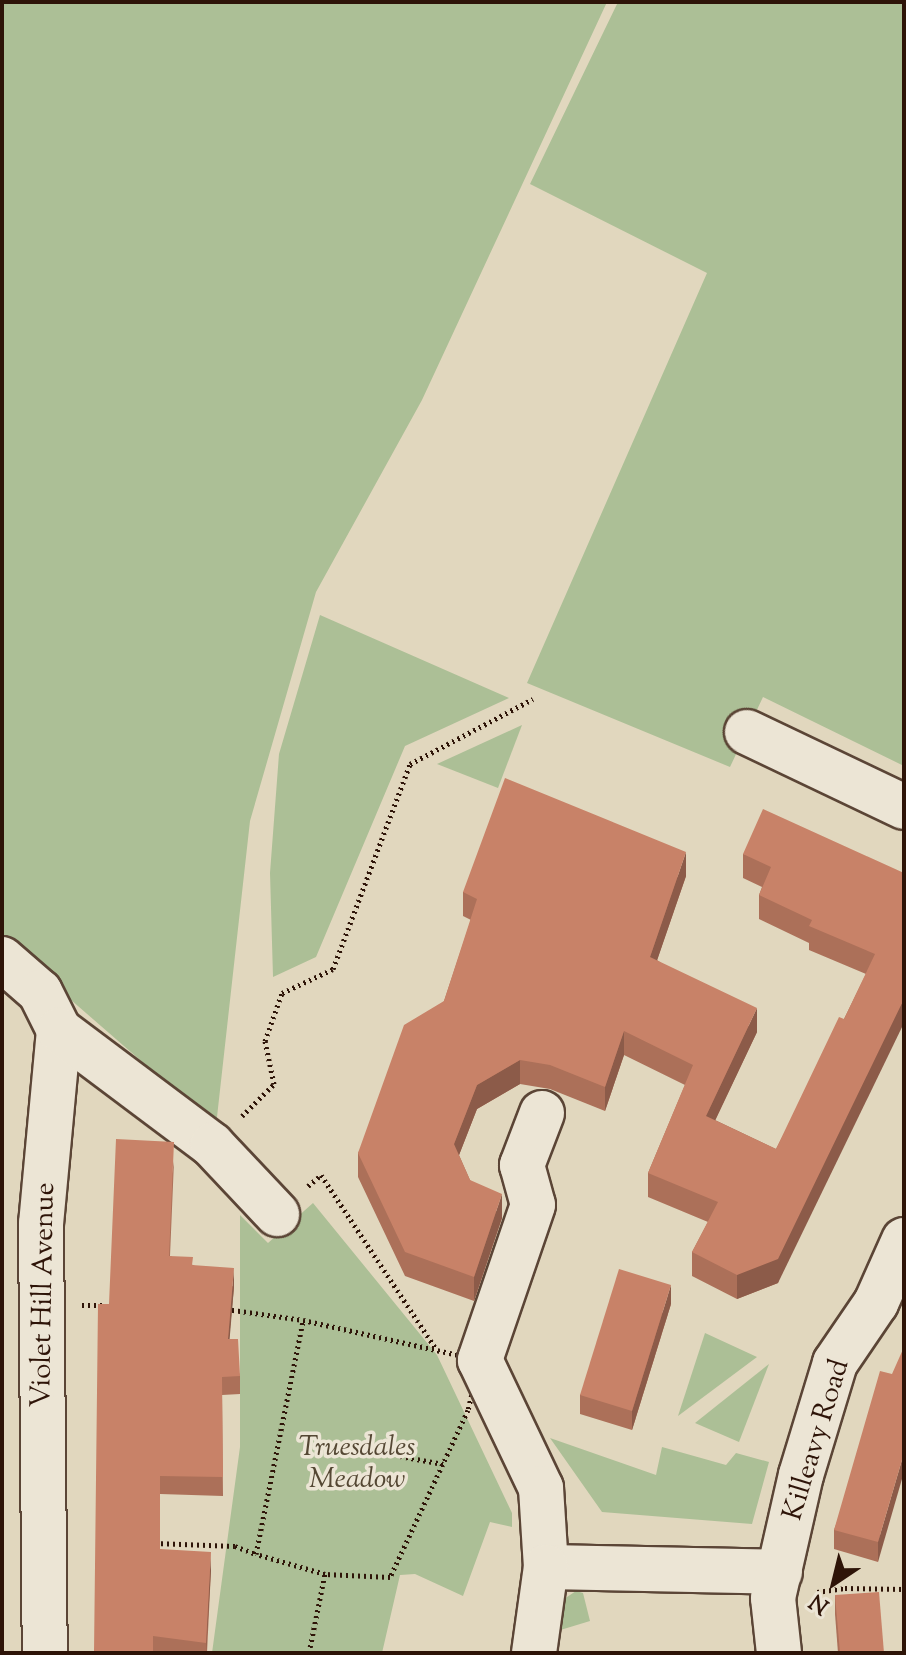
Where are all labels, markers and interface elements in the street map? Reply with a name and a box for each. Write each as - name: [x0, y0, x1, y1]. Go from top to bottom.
- street label: Violet Hill Avenue: [25, 1182, 63, 1408]
- street label: Killeavy Road: [777, 1355, 857, 1525]
- park label: Truesdales Meadow: [299, 1431, 415, 1497]
- north arrow: [794, 1543, 874, 1623]
- text: N: [804, 1585, 837, 1621]

